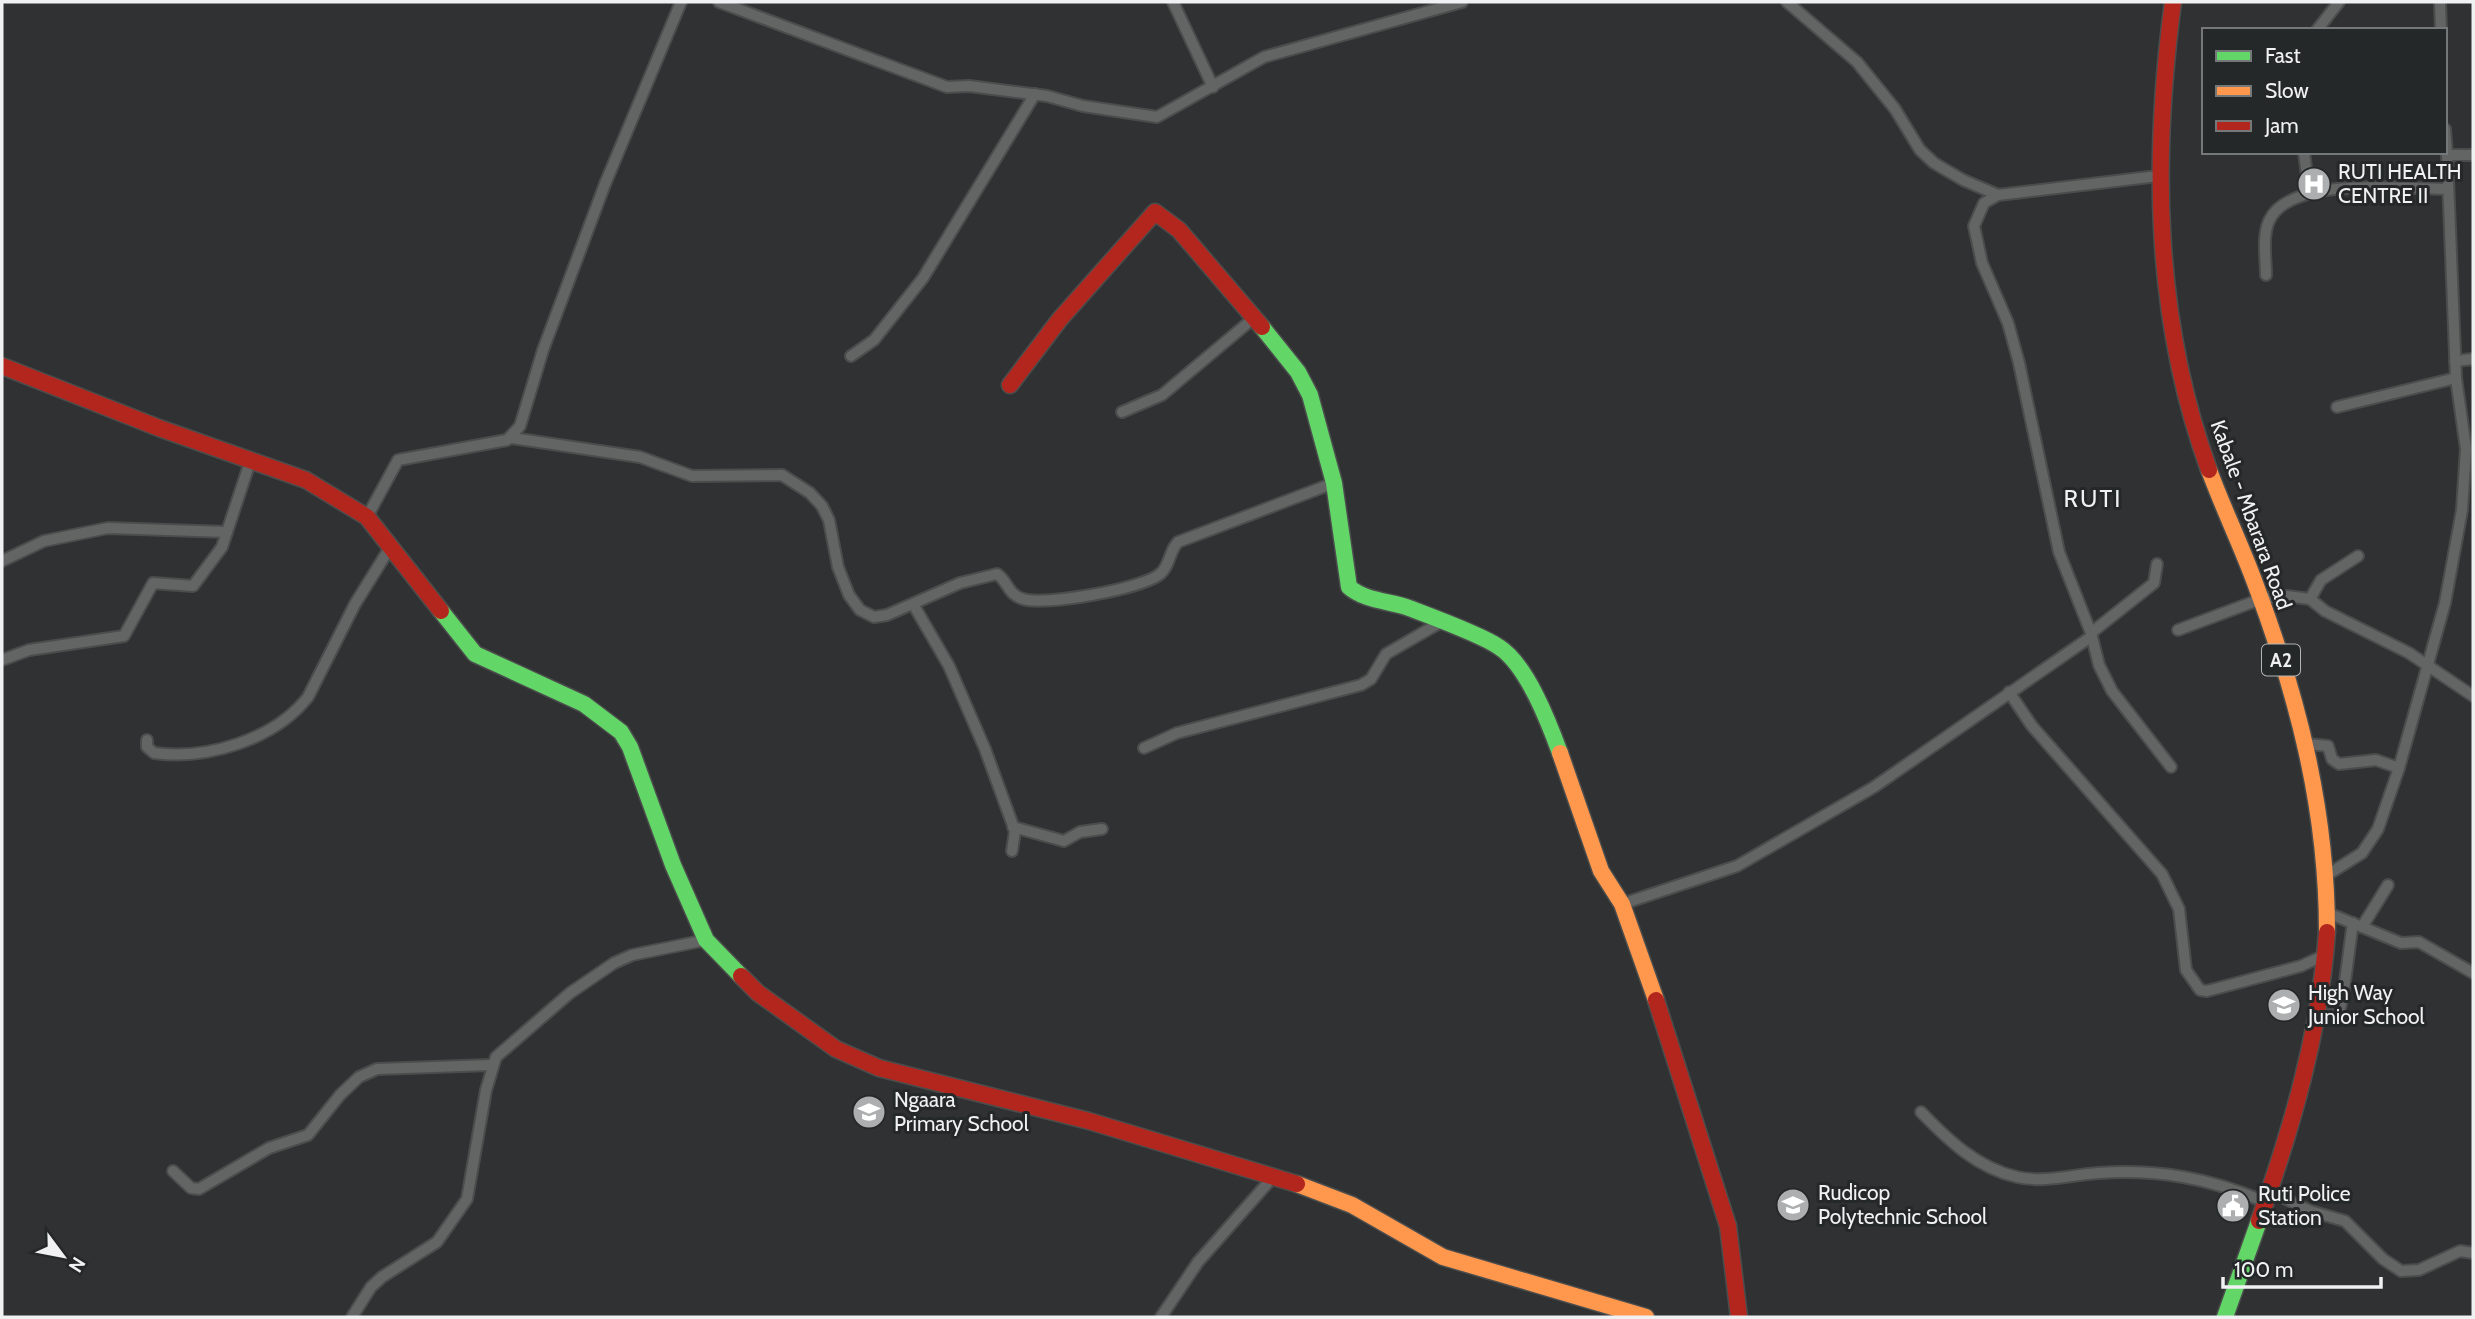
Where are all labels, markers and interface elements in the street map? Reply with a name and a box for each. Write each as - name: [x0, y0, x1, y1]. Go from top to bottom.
- legend: [2202, 28, 2447, 154]
- text: Fast: [2265, 43, 2301, 68]
- text: Slow: [2265, 78, 2309, 103]
- text: Jam: [2264, 113, 2299, 138]
- place label: RUTI HEALTH CENTRE II: [2338, 159, 2462, 208]
- hospital icon: RUTI HEALTH CENTRE II: [2295, 165, 2333, 203]
- street label: Kabale - Mbarara Road: [2206, 417, 2297, 613]
- district label: RUTI: [2064, 484, 2122, 513]
- road number: A2: [2262, 645, 2300, 676]
- place label: High Way Junior School: [2307, 980, 2425, 1029]
- school or university icon: High Way Junior School: [2265, 986, 2303, 1024]
- place label: Ngaara Primary School: [894, 1087, 1029, 1136]
- school or university icon: Ngaara Primary School: [850, 1093, 888, 1131]
- place label: Rudicop Polytechnic School: [1818, 1180, 1987, 1229]
- place label: Ruti Police Station: [2258, 1181, 2351, 1230]
- school or university icon: Rudicop Polytechnic School: [1774, 1186, 1812, 1224]
- public building icon: Ruti Police Station: [2214, 1187, 2252, 1225]
- north arrow: [28, 1221, 98, 1291]
- scale bar: [2223, 1246, 2380, 1290]
- text: N: [64, 1253, 90, 1277]
- text: 100 m: [2234, 1257, 2293, 1282]

